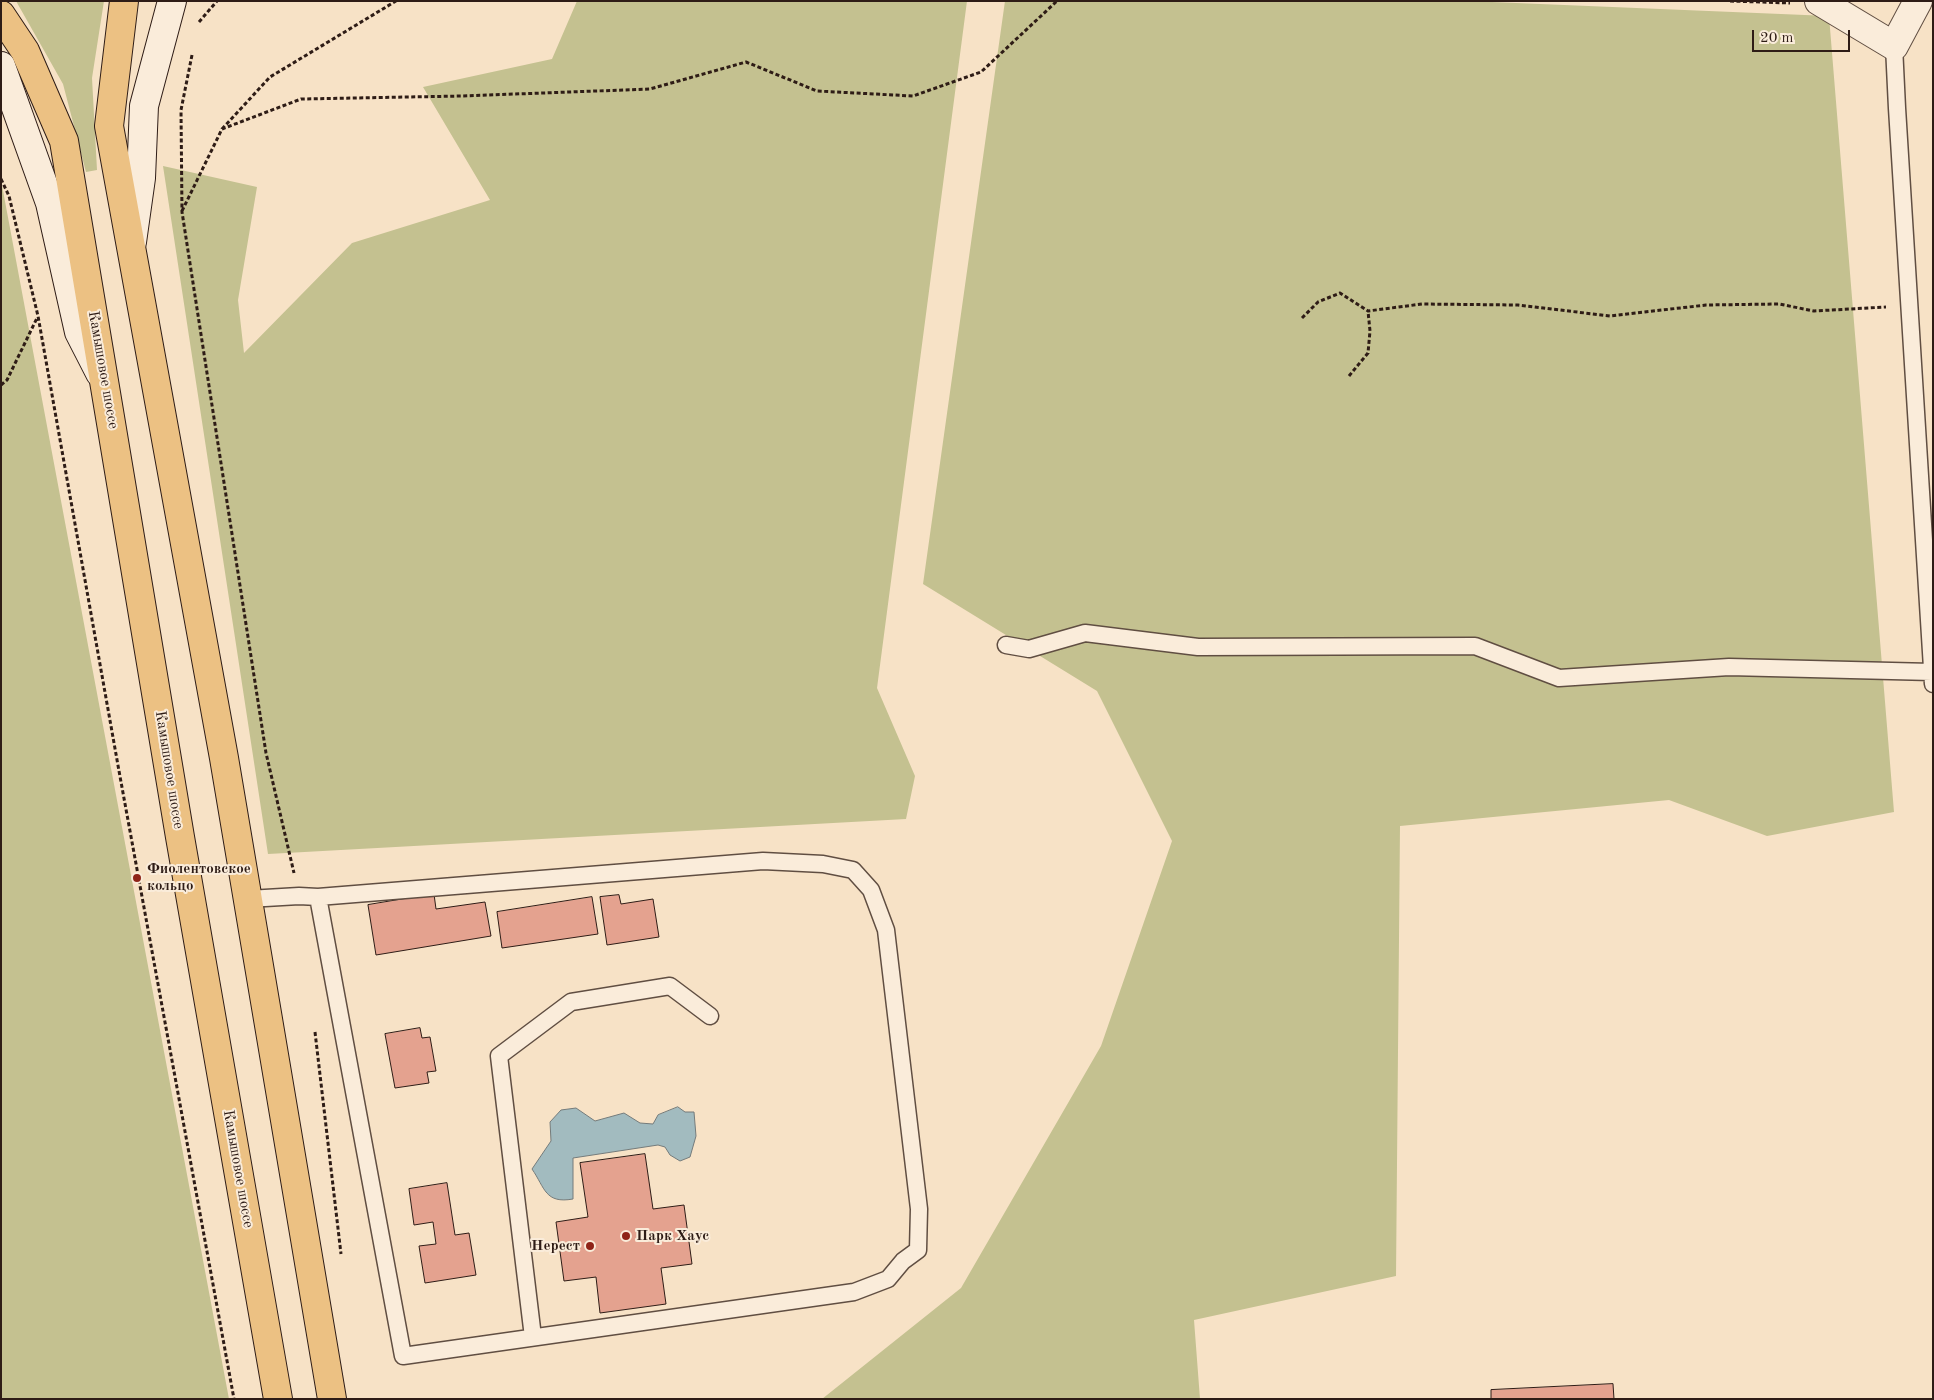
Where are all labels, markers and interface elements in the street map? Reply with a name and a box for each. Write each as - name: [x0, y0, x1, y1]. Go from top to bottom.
- scale bar: [1754, 20, 1852, 52]
- text: 20 m: [1760, 31, 1794, 46]
- street label: Камышовое шоссе: [84, 310, 122, 430]
- street label: Камышовое шоссе: [151, 710, 187, 830]
- place label: Фиолентовское кольцо: [147, 860, 251, 895]
- marker: Фиолентовское кольцо: [131, 872, 143, 884]
- street label: Камышовое шоссе: [219, 1109, 257, 1229]
- place label: Парк Хаус: [636, 1227, 709, 1245]
- marker: Парк Хаус: [620, 1230, 632, 1242]
- place label: Нерест: [531, 1237, 580, 1255]
- marker: Нерест: [584, 1240, 596, 1252]

